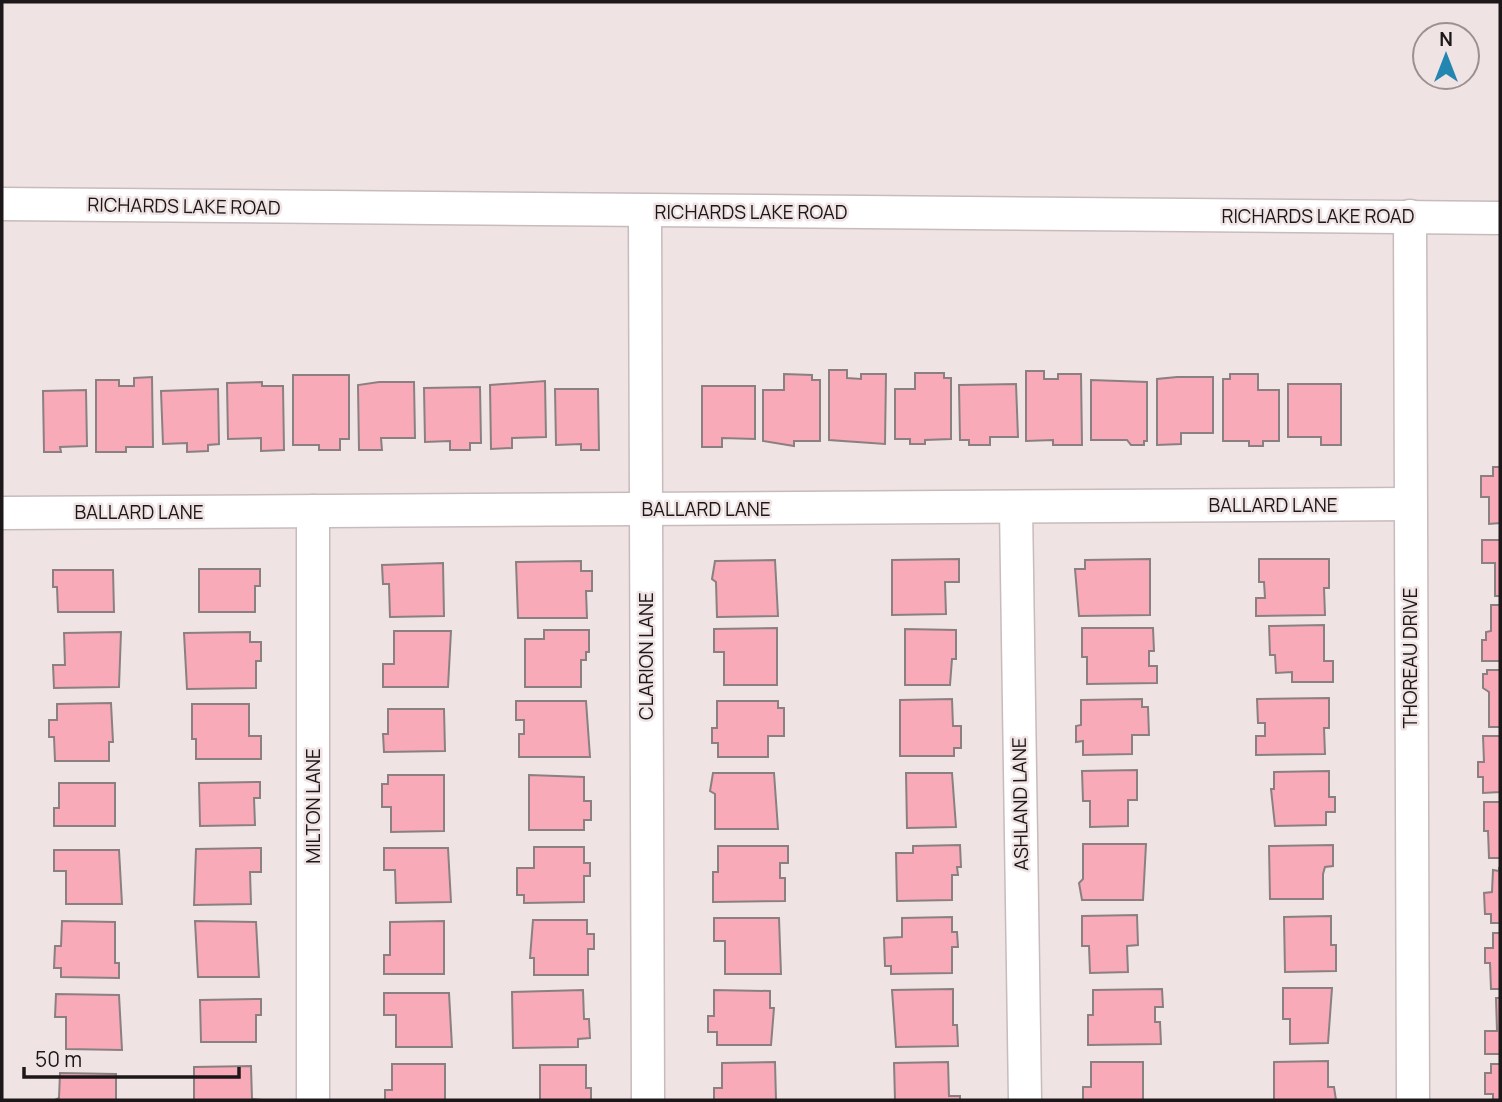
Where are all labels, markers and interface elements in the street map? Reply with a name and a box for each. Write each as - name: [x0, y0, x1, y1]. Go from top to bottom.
- north arrow: [1411, 21, 1481, 91]
- text: N: [1439, 26, 1453, 52]
- street label: RICHARDS LAKE ROAD: [87, 191, 281, 221]
- street label: RICHARDS LAKE ROAD: [654, 199, 848, 225]
- street label: RICHARDS LAKE ROAD: [1221, 203, 1415, 229]
- street label: BALLARD LANE: [1208, 492, 1338, 518]
- street label: BALLARD LANE: [641, 496, 771, 522]
- street label: BALLARD LANE: [74, 499, 204, 525]
- street label: THOREAU DRIVE: [1397, 587, 1423, 729]
- street label: CLARION LANE: [633, 592, 659, 720]
- street label: ASHLAND LANE: [1006, 737, 1034, 871]
- street label: MILTON LANE: [300, 748, 326, 864]
- scale bar: [24, 1036, 240, 1080]
- text: 50 m: [35, 1045, 82, 1073]

